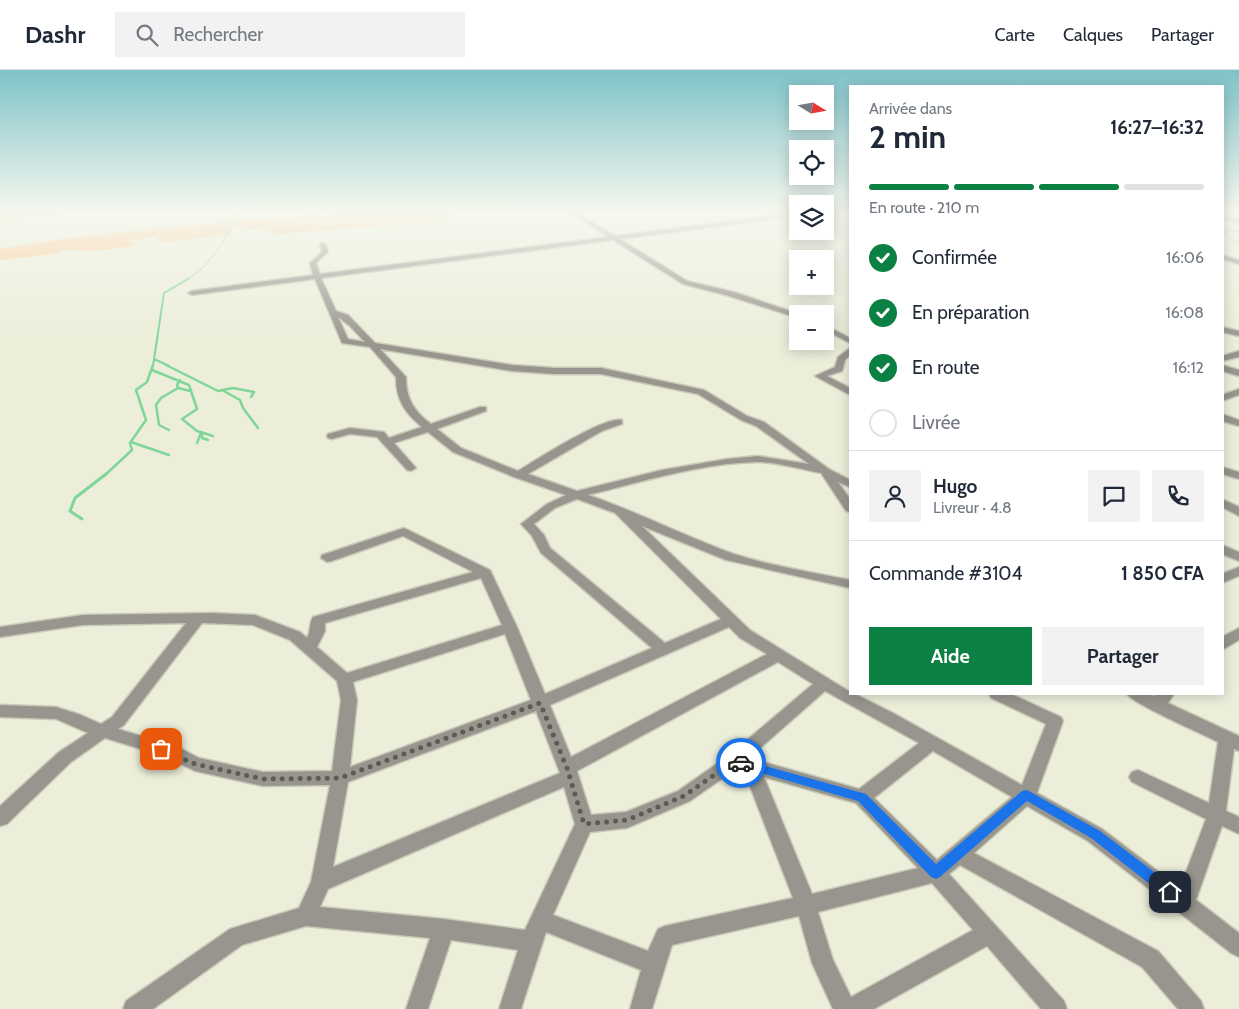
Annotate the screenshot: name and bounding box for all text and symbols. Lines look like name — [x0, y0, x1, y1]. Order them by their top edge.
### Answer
search box — [115, 12, 465, 57]
text: Dashr — [25, 20, 85, 49]
icon: search — [133, 21, 161, 49]
text: Rechercher — [173, 23, 263, 46]
text: Carte — [994, 24, 1035, 46]
text: Calques — [1063, 24, 1123, 46]
text: Partager — [1151, 24, 1214, 46]
north arrow — [789, 85, 834, 130]
map controls — [789, 85, 834, 350]
text: Arrivée dans — [869, 99, 952, 118]
text: 16:27–16:32 — [1110, 116, 1204, 139]
text: 2 min — [869, 117, 946, 156]
button: locate — [789, 140, 834, 185]
button: layers — [789, 195, 834, 240]
text: En route · 210 m — [869, 198, 979, 217]
icon: check — [869, 244, 897, 272]
text: Confirmée — [912, 246, 997, 269]
text: 16:06 — [1166, 248, 1204, 267]
button: + — [789, 250, 834, 295]
icon: check — [869, 299, 897, 327]
text: En préparation — [912, 301, 1029, 324]
text: 16:08 — [1166, 303, 1204, 322]
button: − — [789, 305, 834, 350]
icon: check — [869, 354, 897, 382]
text: En route — [912, 356, 979, 379]
text: 16:12 — [1173, 358, 1204, 377]
text: Livrée — [912, 411, 960, 434]
button: person — [869, 470, 921, 522]
button: chat — [1088, 470, 1140, 522]
button: phone — [1152, 470, 1204, 522]
text: Hugo — [933, 475, 977, 498]
text: Livreur · 4.8 — [933, 498, 1012, 517]
text: Commande #3104 — [869, 562, 1023, 585]
text: 1 850 CFA — [1121, 562, 1204, 585]
button: Aide — [869, 627, 1032, 685]
button: Partager — [1042, 627, 1204, 685]
pin — [140, 728, 182, 770]
icon: bag — [147, 735, 175, 763]
courier — [716, 738, 766, 788]
icon: car — [727, 749, 755, 777]
pin — [1149, 871, 1191, 913]
icon: home — [1156, 878, 1184, 906]

